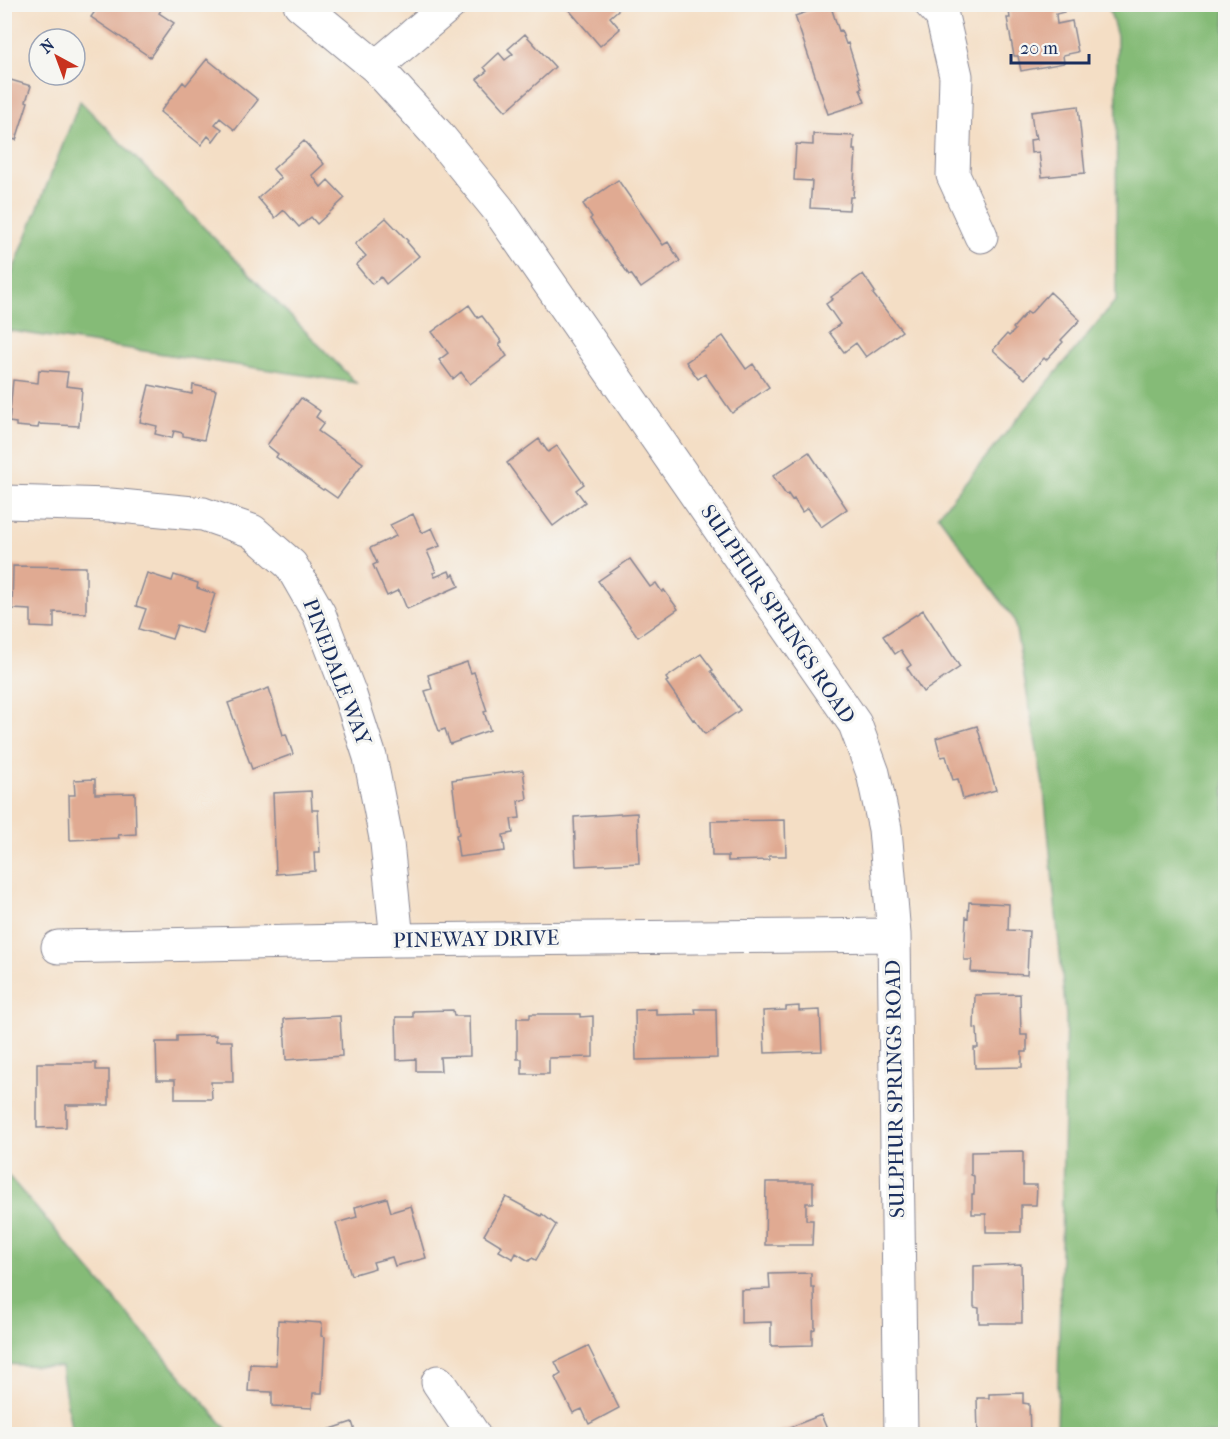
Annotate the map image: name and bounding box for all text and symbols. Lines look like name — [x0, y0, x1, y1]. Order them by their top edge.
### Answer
north arrow — [27, 27, 87, 87]
scale bar — [1011, 27, 1089, 65]
text: N — [37, 34, 59, 57]
text: 20 m — [1020, 38, 1058, 59]
street label: SULPHUR SPRINGS ROAD — [696, 500, 860, 728]
street label: PINEDALE WAY — [298, 595, 376, 749]
street label: PINEWAY DRIVE — [393, 926, 560, 952]
street label: SULPHUR SPRINGS ROAD — [881, 960, 909, 1218]

